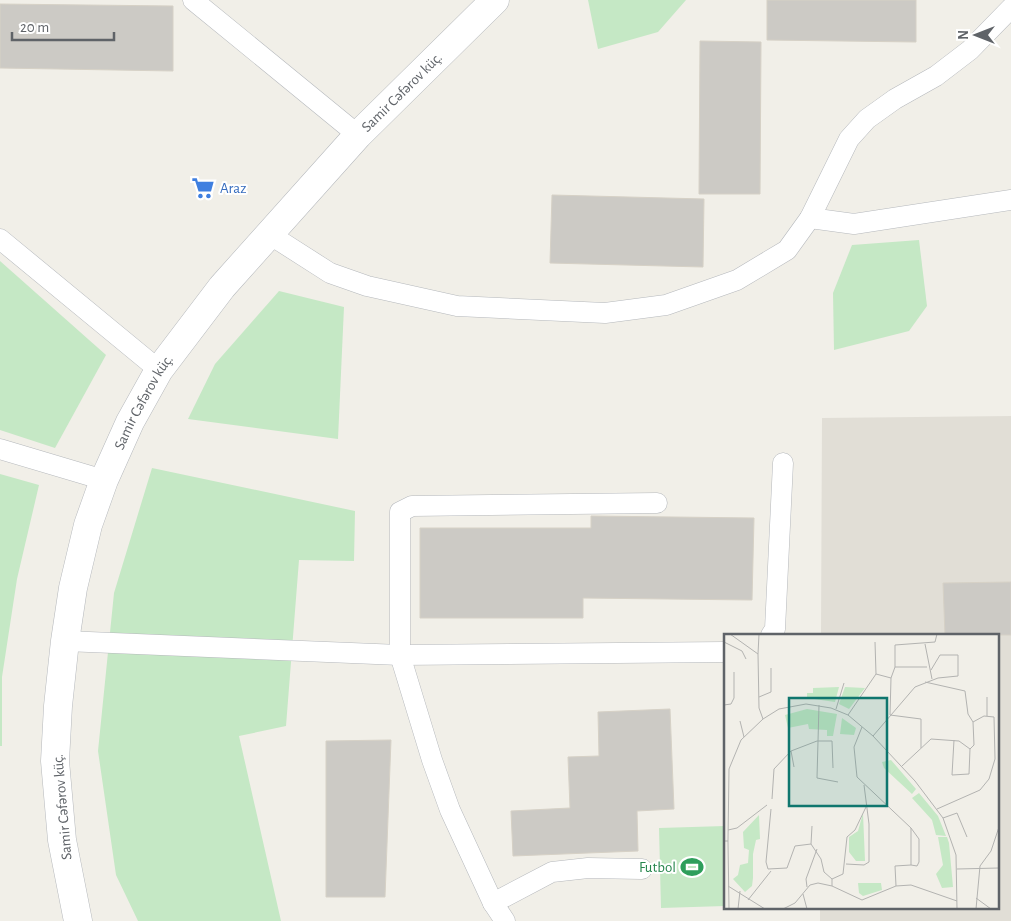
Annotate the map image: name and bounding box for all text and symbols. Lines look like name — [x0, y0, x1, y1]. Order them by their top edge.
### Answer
scale bar — [12, 10, 115, 42]
north arrow — [951, 10, 1001, 60]
text: 20 m — [20, 20, 49, 35]
text: N — [957, 30, 971, 40]
street label: Samir Cəfərov küç. — [359, 50, 445, 135]
supermarket icon: Araz — [190, 175, 216, 201]
place label: Araz — [220, 181, 246, 196]
street label: Samir Cəfərov küç. — [112, 352, 176, 452]
inset map — [724, 634, 998, 908]
street label: Samir Cəfərov küç. — [50, 753, 75, 860]
sports icon: Futbol — [679, 854, 705, 880]
place label: Futbol — [639, 860, 676, 875]

